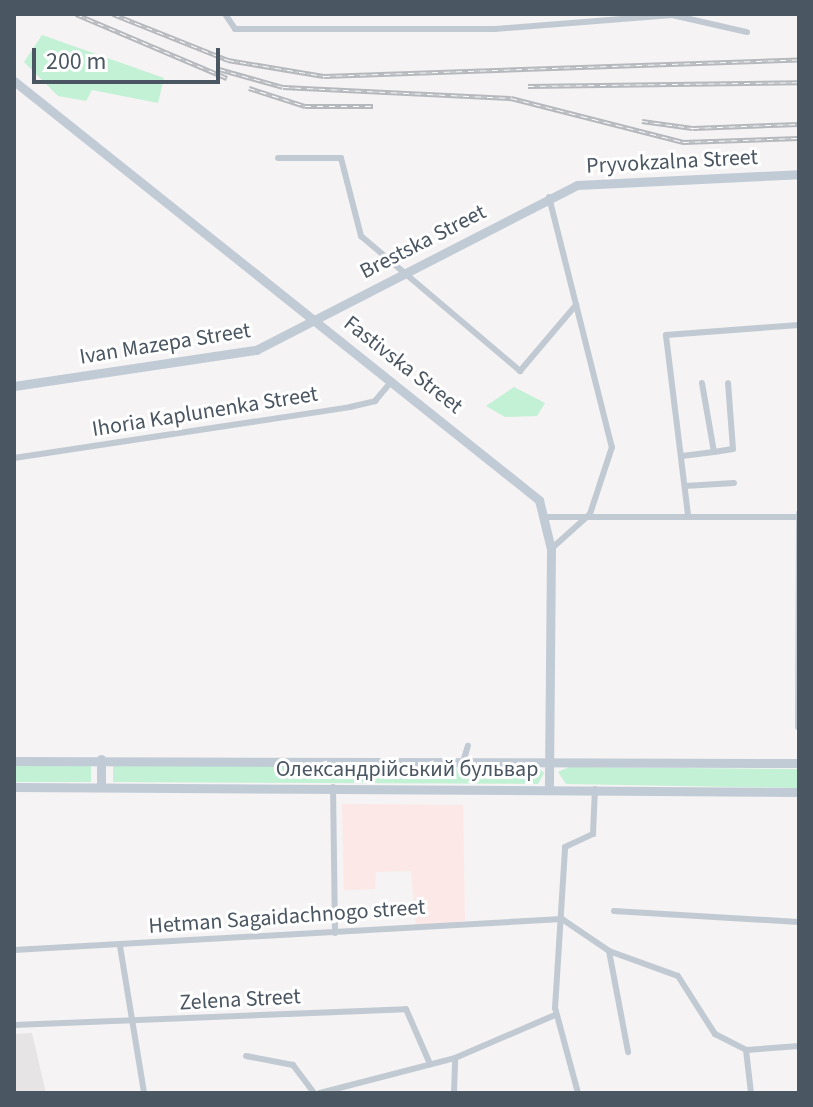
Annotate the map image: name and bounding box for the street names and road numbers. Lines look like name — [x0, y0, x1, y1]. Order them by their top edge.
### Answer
street label: Pryvokzalna Street — [585, 144, 759, 180]
street label: Brestska Street — [356, 199, 490, 285]
street label: Fastivska Street — [338, 310, 468, 420]
street label: Ivan Mazepa Street — [78, 317, 252, 371]
street label: Ihoria Kaplunenka Street — [90, 381, 320, 443]
street label: Олександрійський бульвар — [276, 757, 538, 783]
street label: Hetman Sagaidachnogo street — [148, 894, 426, 940]
street label: Zelena Street — [179, 984, 301, 1016]

